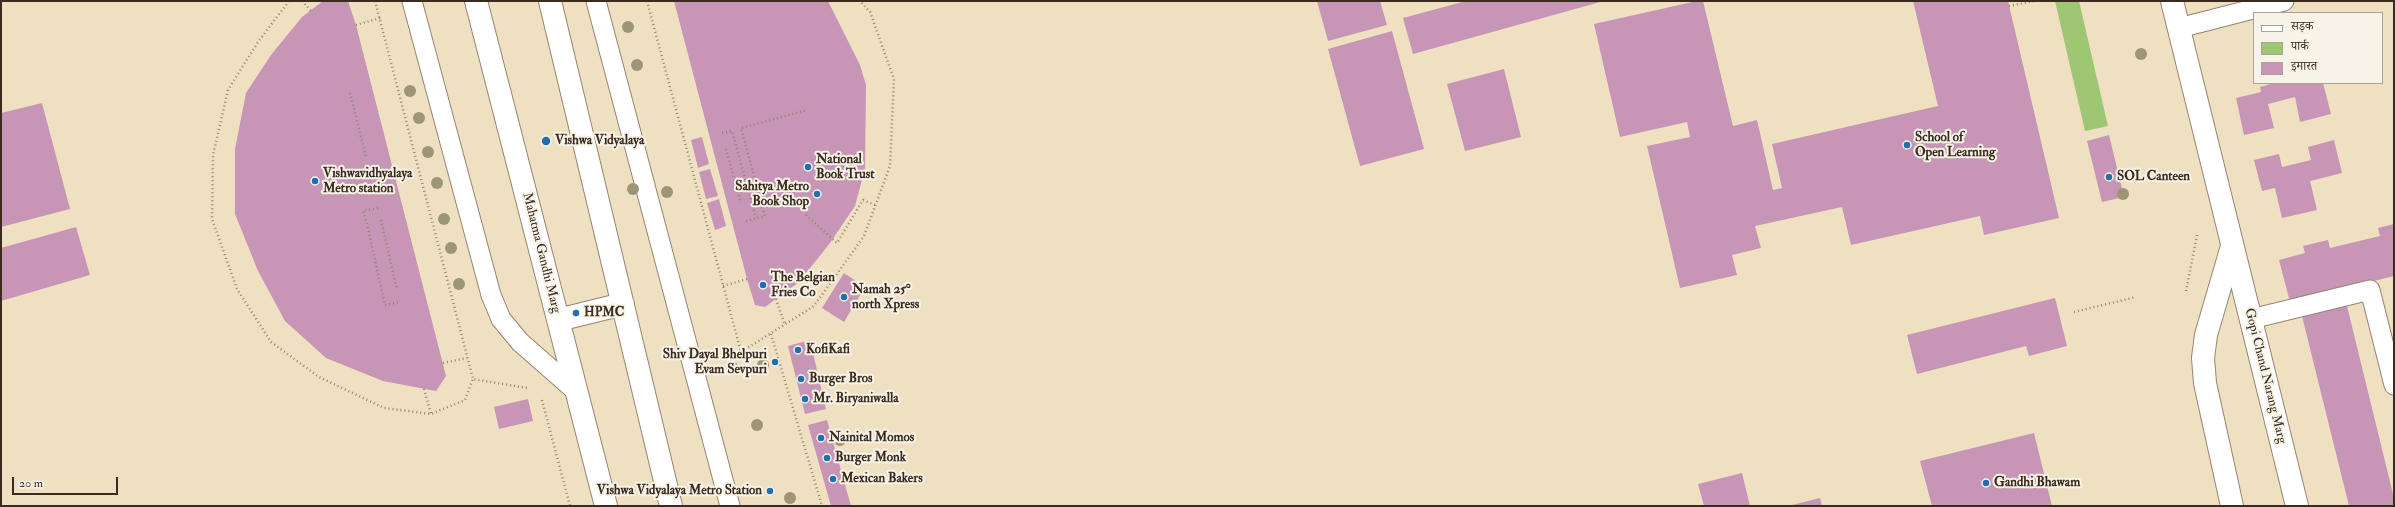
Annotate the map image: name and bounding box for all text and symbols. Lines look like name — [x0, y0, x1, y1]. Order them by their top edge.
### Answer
legend — [2253, 12, 2383, 84]
text: सड़क — [2291, 19, 2314, 34]
text: पार्क — [2291, 39, 2309, 54]
text: इमारत — [2291, 59, 2317, 74]
place label: School of Open Learning — [1915, 130, 1995, 161]
place label: Vishwa Vidyalaya — [555, 133, 644, 149]
marker: Vishwa Vidyalaya — [540, 135, 552, 147]
marker: School of Open Learning — [1902, 140, 1912, 150]
place label: National Book Trust — [816, 152, 874, 183]
marker: National Book Trust — [803, 162, 813, 172]
place label: Vishwavidhyalaya Metro station — [323, 166, 412, 197]
place label: SOL Canteen — [2117, 169, 2190, 185]
marker: SOL Canteen — [2104, 172, 2114, 182]
marker: Vishwavidhyalaya Metro station — [310, 176, 320, 186]
place label: Sahitya Metro Book Shop — [735, 179, 809, 210]
marker: Sahitya Metro Book Shop — [812, 189, 822, 199]
street label: Mahatma Gandhi Marg — [518, 191, 564, 315]
place label: The Belgian Fries Co — [771, 270, 835, 301]
marker: The Belgian Fries Co — [758, 280, 768, 290]
place label: Namah 25° north Xpress — [852, 282, 919, 313]
marker: Namah 25° north Xpress — [839, 292, 849, 302]
place label: HPMC — [584, 305, 624, 321]
street label: Gopi Chand Narang Marg — [2241, 307, 2289, 445]
marker: HPMC — [571, 308, 581, 318]
place label: KofiKafi — [806, 342, 850, 358]
marker: KofiKafi — [793, 345, 803, 355]
place label: Shiv Dayal Bhelpuri Evam Sevpuri — [663, 347, 767, 378]
marker: Shiv Dayal Bhelpuri Evam Sevpuri — [770, 357, 780, 367]
place label: Burger Bros — [809, 371, 872, 387]
marker: Burger Bros — [796, 374, 806, 384]
place label: Mr. Biryaniwalla — [813, 391, 899, 407]
marker: Mr. Biryaniwalla — [800, 394, 810, 404]
place label: Nainital Momos — [829, 430, 914, 446]
marker: Nainital Momos — [816, 433, 826, 443]
place label: Burger Monk — [835, 450, 906, 466]
marker: Burger Monk — [822, 453, 832, 463]
scale bar — [14, 469, 120, 495]
place label: Mexican Bakers — [841, 471, 923, 487]
marker: Mexican Bakers — [828, 474, 838, 484]
place label: Gandhi Bhawam — [1994, 475, 2080, 491]
text: 20 m — [19, 476, 43, 491]
marker: Gandhi Bhawam — [1981, 478, 1991, 488]
place label: Vishwa Vidyalaya Metro Station — [597, 483, 762, 499]
marker: Vishwa Vidyalaya Metro Station — [765, 486, 775, 496]

